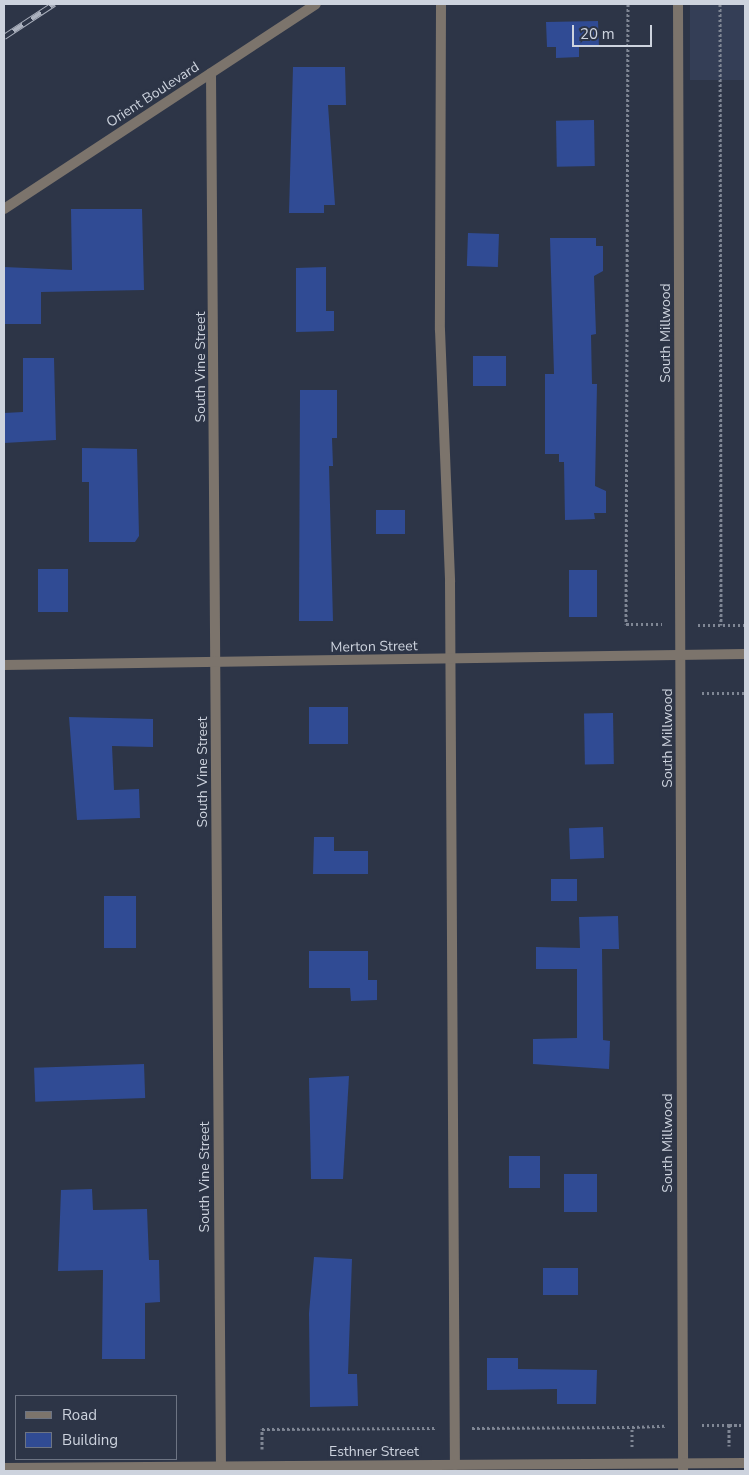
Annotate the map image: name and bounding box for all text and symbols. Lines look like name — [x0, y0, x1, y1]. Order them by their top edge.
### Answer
scale bar — [574, 15, 654, 47]
text: 20 m — [580, 24, 615, 44]
street label: Orient Boulevard — [104, 59, 202, 131]
street label: South Millwood — [658, 283, 674, 383]
street label: South Vine Street — [193, 312, 209, 422]
street label: Merton Street — [330, 638, 418, 656]
street label: South Millwood — [660, 688, 676, 788]
street label: South Vine Street — [195, 717, 211, 827]
street label: South Millwood — [660, 1093, 676, 1193]
street label: South Vine Street — [197, 1122, 213, 1232]
legend — [15, 1395, 178, 1460]
text: Road — [62, 1405, 97, 1425]
text: Building — [62, 1430, 118, 1450]
street label: Esthner Street — [329, 1444, 419, 1460]

